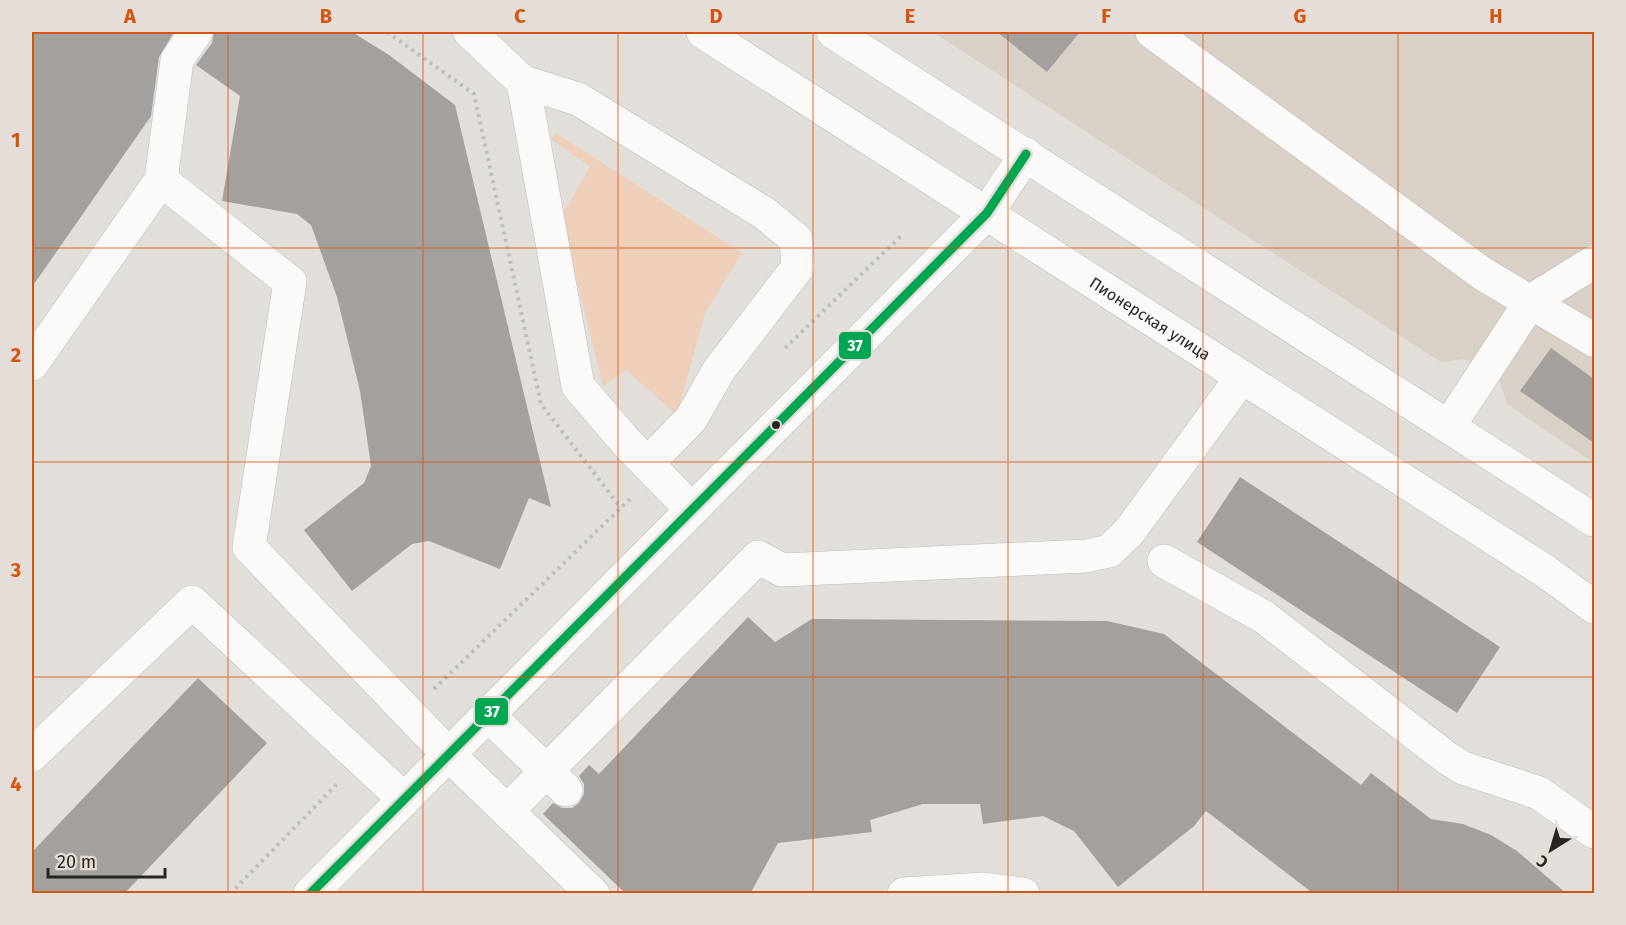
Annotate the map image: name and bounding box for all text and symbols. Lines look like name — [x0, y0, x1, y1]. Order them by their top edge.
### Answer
text: A — [123, 4, 137, 28]
text: B — [320, 4, 332, 28]
text: C — [514, 4, 526, 28]
text: D — [709, 4, 723, 28]
text: E — [905, 4, 915, 28]
text: F — [1101, 4, 1111, 28]
text: G — [1294, 4, 1306, 28]
text: H — [1489, 4, 1503, 28]
text: 1 — [11, 128, 21, 152]
street label: Пионерская улица — [1086, 273, 1214, 364]
line badge: 37 — [838, 331, 872, 360]
text: 37 — [846, 336, 863, 355]
text: 2 — [11, 343, 21, 367]
unlabelled marker — [770, 419, 782, 431]
text: 3 — [10, 558, 21, 582]
line badge: 37 — [474, 697, 509, 726]
text: 37 — [483, 702, 500, 721]
text: 4 — [10, 772, 22, 796]
north arrow — [1521, 820, 1581, 880]
scale bar — [48, 841, 165, 879]
text: 20 m — [57, 851, 96, 873]
text: С — [1532, 851, 1552, 872]

